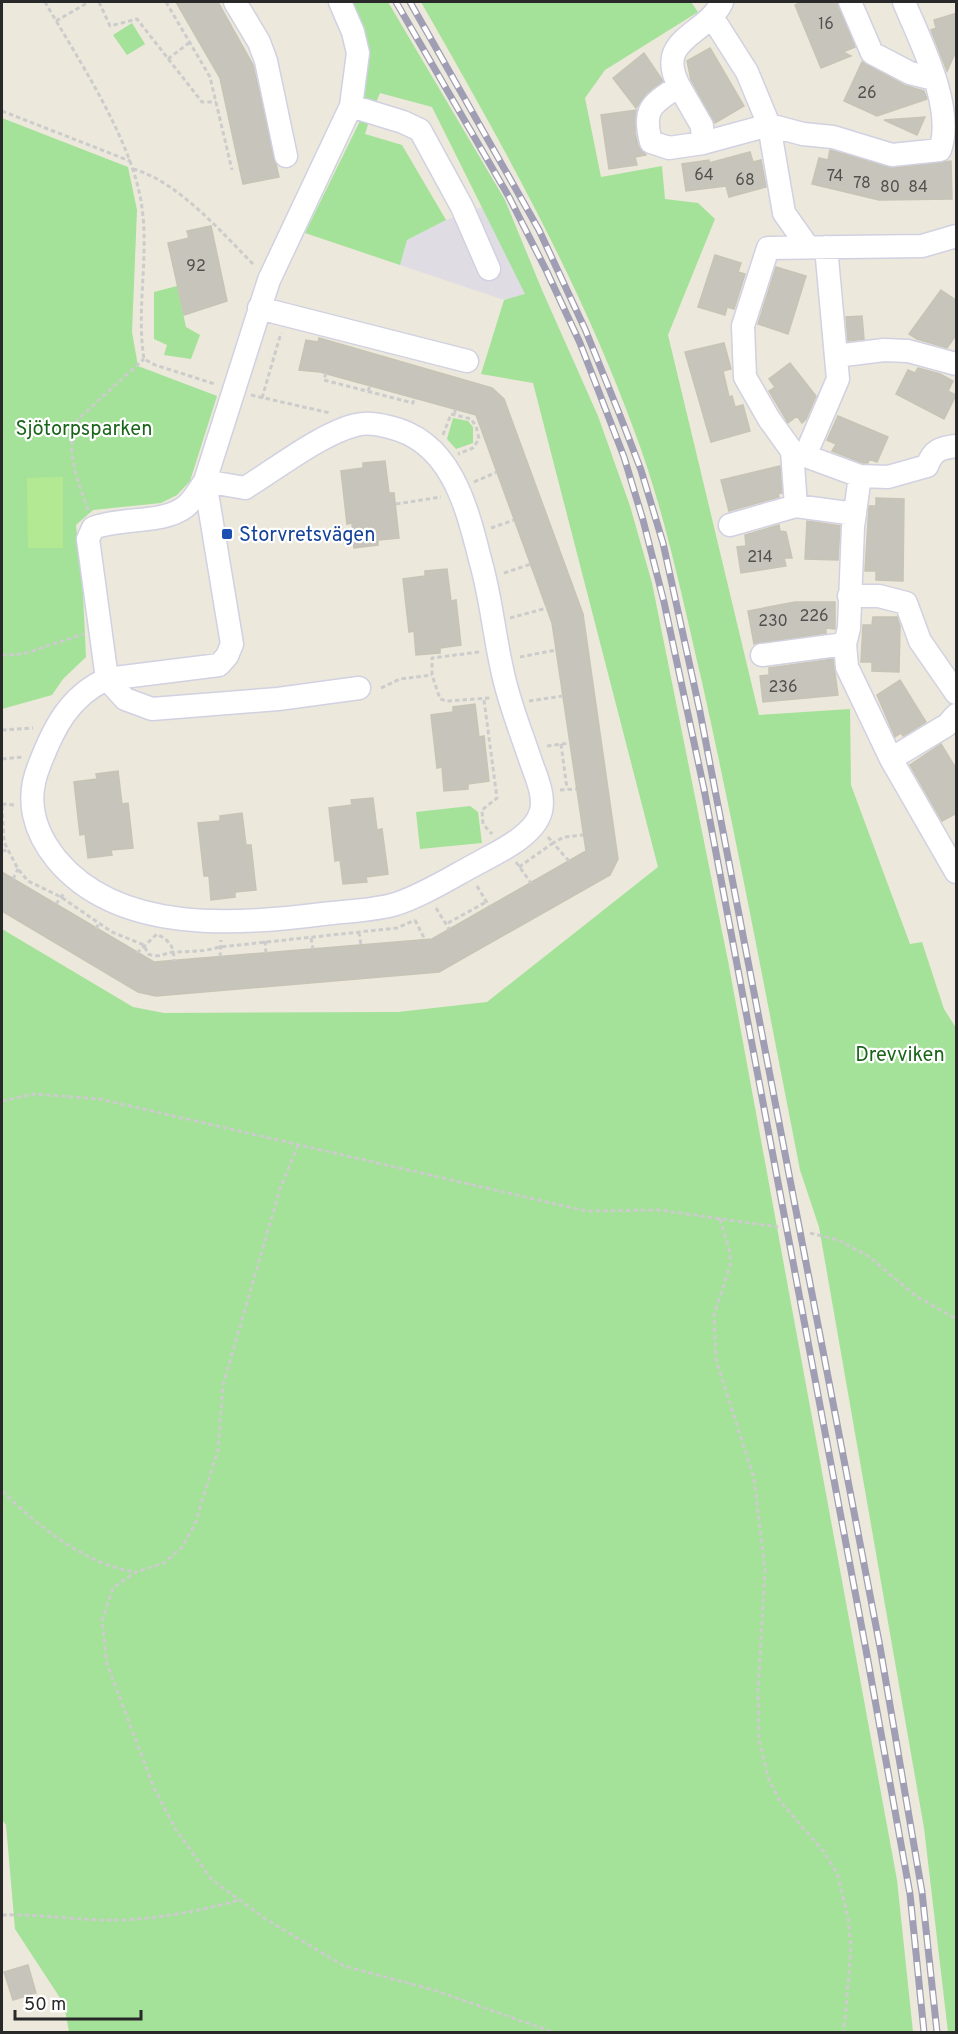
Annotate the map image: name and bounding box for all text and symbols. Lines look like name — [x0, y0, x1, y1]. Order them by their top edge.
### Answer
house number: 16 — [818, 15, 834, 35]
house number: 26 — [857, 84, 877, 104]
house number: 64 — [694, 166, 714, 186]
house number: 74 — [827, 167, 843, 187]
house number: 68 — [735, 171, 755, 191]
house number: 78 — [853, 174, 871, 194]
house number: 80 — [880, 178, 900, 198]
house number: 84 — [908, 178, 928, 198]
house number: 92 — [186, 257, 206, 277]
park label: Sjötorpsparken — [16, 417, 152, 443]
place label: Storvretsvägen — [239, 523, 376, 549]
marker: Storvretsvägen — [220, 527, 234, 541]
house number: 214 — [747, 548, 773, 568]
house number: 226 — [799, 607, 829, 627]
house number: 230 — [758, 612, 788, 632]
house number: 236 — [769, 678, 797, 698]
park label: Drevviken — [855, 1043, 945, 1069]
scale bar — [15, 1983, 141, 2021]
text: 50 m — [24, 1994, 66, 2017]

